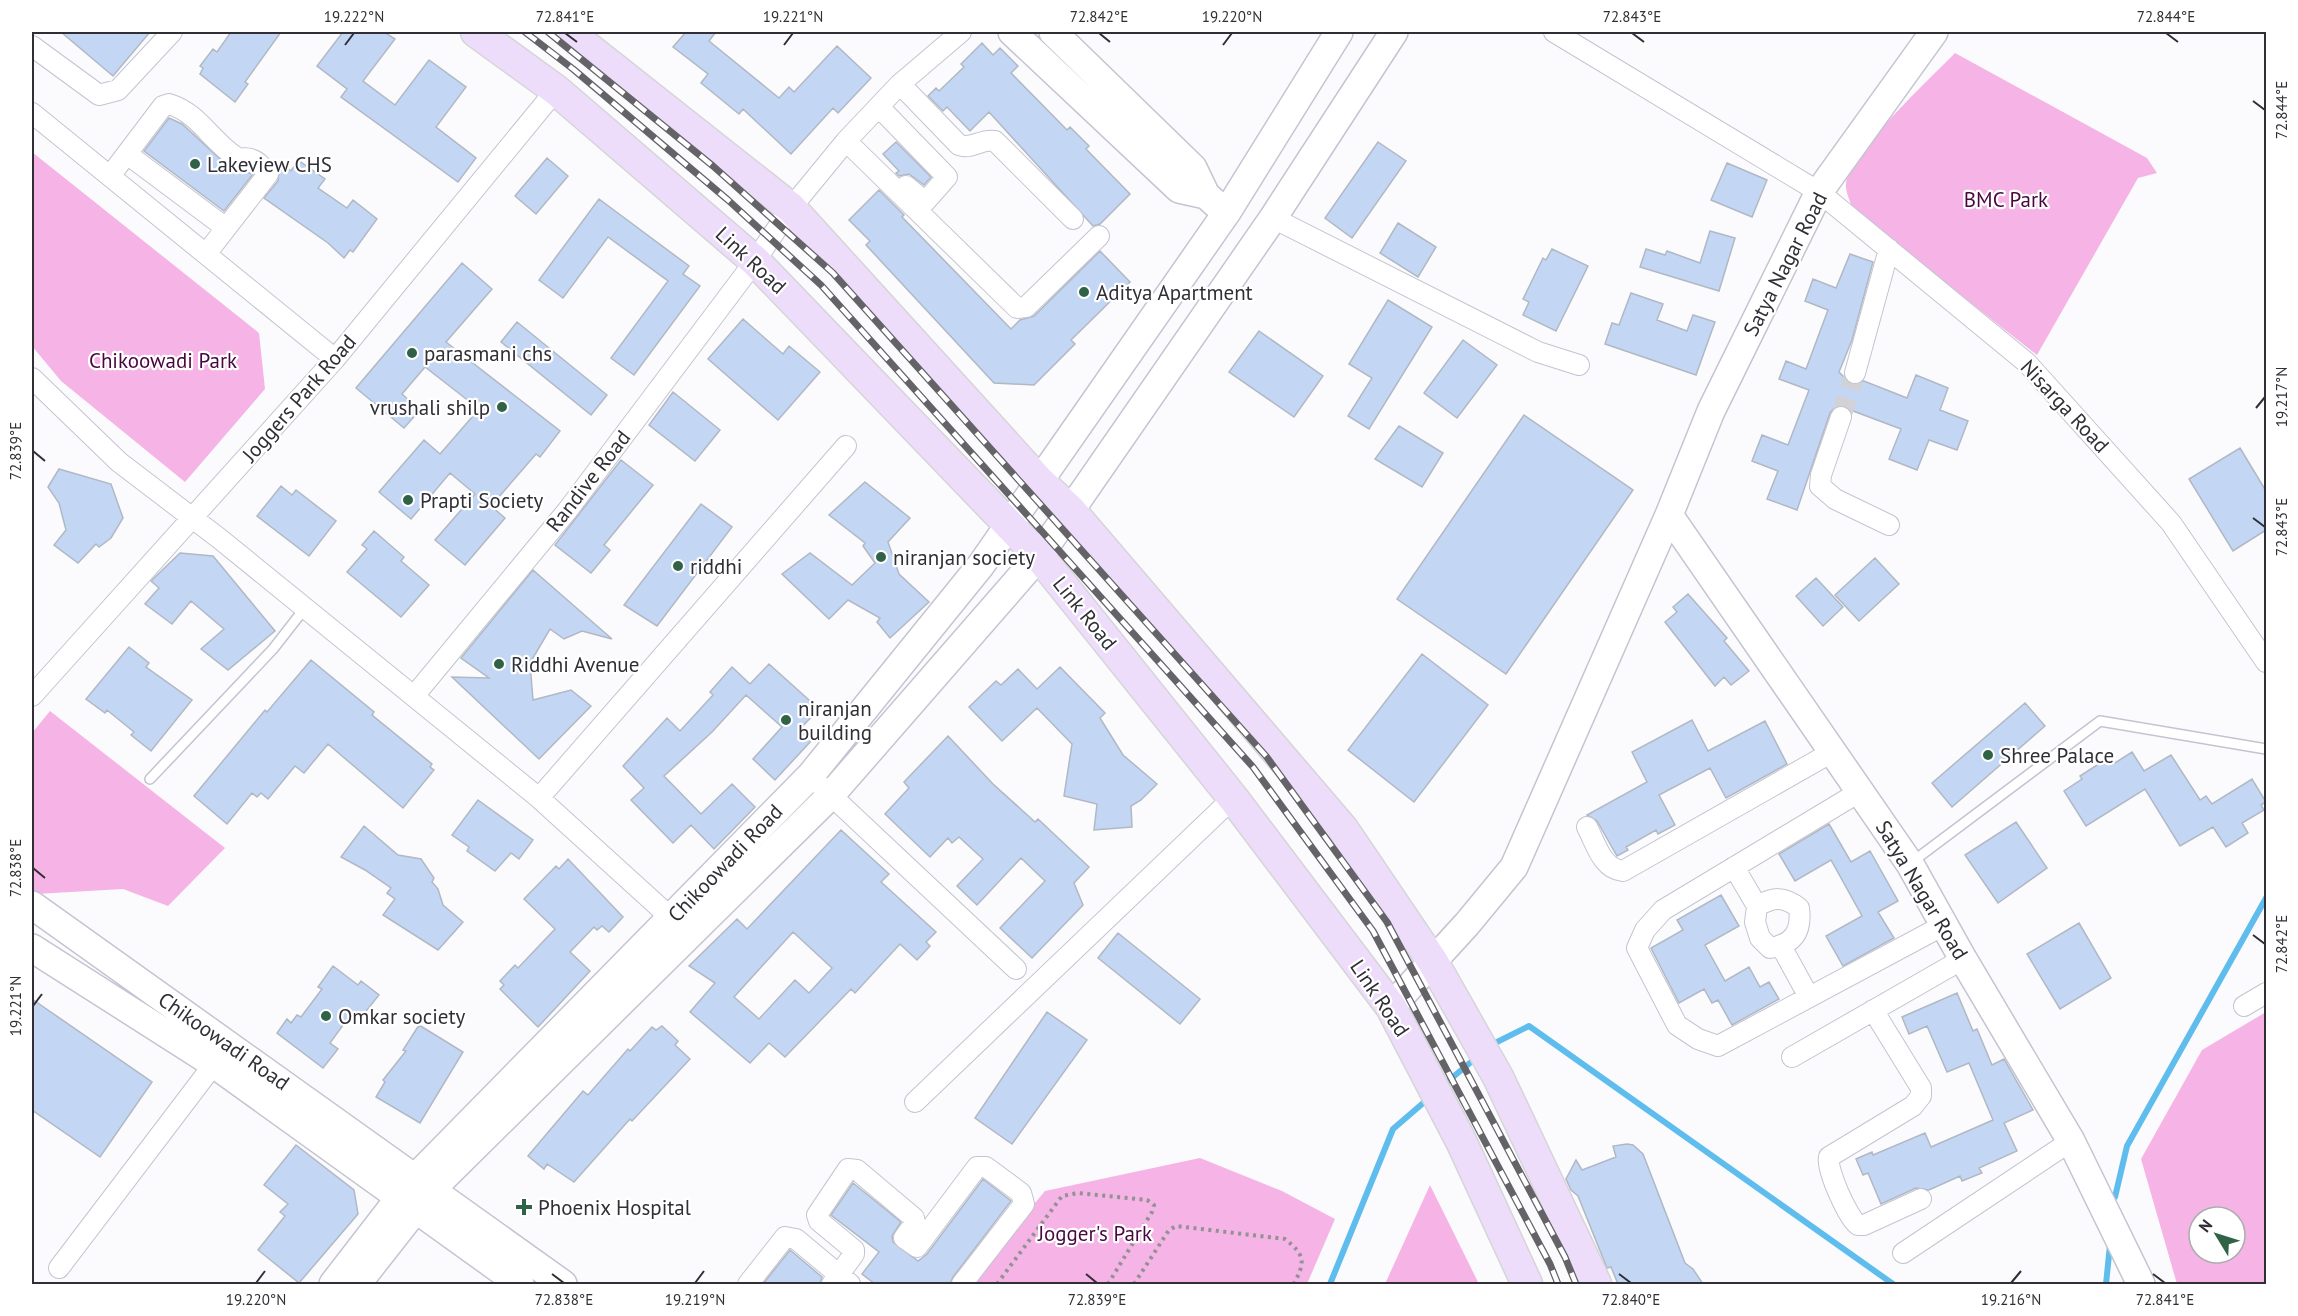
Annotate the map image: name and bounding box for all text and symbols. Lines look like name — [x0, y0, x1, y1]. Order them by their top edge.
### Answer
text: 19.222°N — [324, 7, 384, 26]
text: 72.841°E — [536, 7, 594, 26]
text: 19.221°N — [763, 7, 823, 26]
text: 72.842°E — [1070, 7, 1128, 26]
text: 19.220°N — [1202, 7, 1262, 26]
text: 72.843°E — [1603, 7, 1661, 26]
text: 72.844°E — [2137, 7, 2195, 26]
text: 72.844°E — [2272, 81, 2291, 139]
place label: Lakeview CHS — [207, 151, 332, 178]
marker: Lakeview CHS — [188, 157, 202, 171]
park label: BMC Park — [1964, 186, 2048, 213]
street label: Satya Nagar Road — [1737, 188, 1833, 340]
street label: Link Road — [710, 220, 792, 300]
place label: Aditya Apartment — [1096, 279, 1253, 306]
marker: Aditya Apartment — [1077, 285, 1091, 299]
street label: Joggers Park Road — [236, 329, 362, 468]
place label: parasmani chs — [424, 340, 552, 367]
marker: parasmani chs — [405, 346, 419, 360]
park label: Chikoowadi Park — [89, 347, 237, 374]
street label: Nisarga Road — [2015, 354, 2115, 458]
text: 19.217°N — [2272, 367, 2291, 427]
place label: vrushali shilp — [370, 394, 490, 421]
marker: vrushali shilp — [495, 400, 509, 414]
text: 72.839°E — [6, 422, 25, 480]
street label: Randive Road — [540, 425, 636, 537]
place label: Prapti Society — [420, 487, 544, 514]
marker: Prapti Society — [401, 493, 415, 507]
text: 72.843°E — [2272, 498, 2291, 556]
place label: niranjan society — [893, 544, 1035, 571]
marker: niranjan society — [874, 550, 888, 564]
place label: riddhi — [690, 553, 742, 580]
marker: riddhi — [671, 559, 685, 573]
street label: Link Road — [1047, 571, 1123, 655]
place label: Riddhi Avenue — [511, 651, 639, 678]
marker: Riddhi Avenue — [492, 657, 506, 671]
place label: niranjan building — [798, 695, 872, 746]
marker: niranjan building — [779, 713, 793, 727]
place label: Shree Palace — [2000, 742, 2114, 769]
marker: Shree Palace — [1981, 748, 1995, 762]
street label: Chikoowadi Road — [662, 798, 788, 928]
street label: Satya Nagar Road — [1870, 815, 1974, 965]
text: 72.838°E — [6, 839, 25, 897]
text: 72.842°E — [2272, 915, 2291, 973]
street label: Link Road — [1344, 954, 1416, 1042]
text: 19.221°N — [6, 976, 25, 1036]
street label: Chikoowadi Road — [153, 986, 295, 1096]
place label: Omkar society — [338, 1003, 466, 1030]
marker: Omkar society — [319, 1009, 333, 1023]
place label: Phoenix Hospital — [538, 1194, 691, 1221]
marker: Phoenix Hospital — [515, 1198, 533, 1216]
north arrow — [2187, 1205, 2247, 1265]
text: N — [2194, 1215, 2216, 1236]
park label: Jogger's Park — [1037, 1220, 1152, 1247]
text: 19.220°N — [226, 1290, 286, 1309]
text: 72.838°E — [535, 1290, 593, 1309]
text: 19.219°N — [665, 1290, 725, 1309]
text: 72.839°E — [1068, 1290, 1126, 1309]
text: 72.840°E — [1602, 1290, 1660, 1309]
text: 19.216°N — [1981, 1290, 2041, 1309]
text: 72.841°E — [2136, 1290, 2194, 1309]

